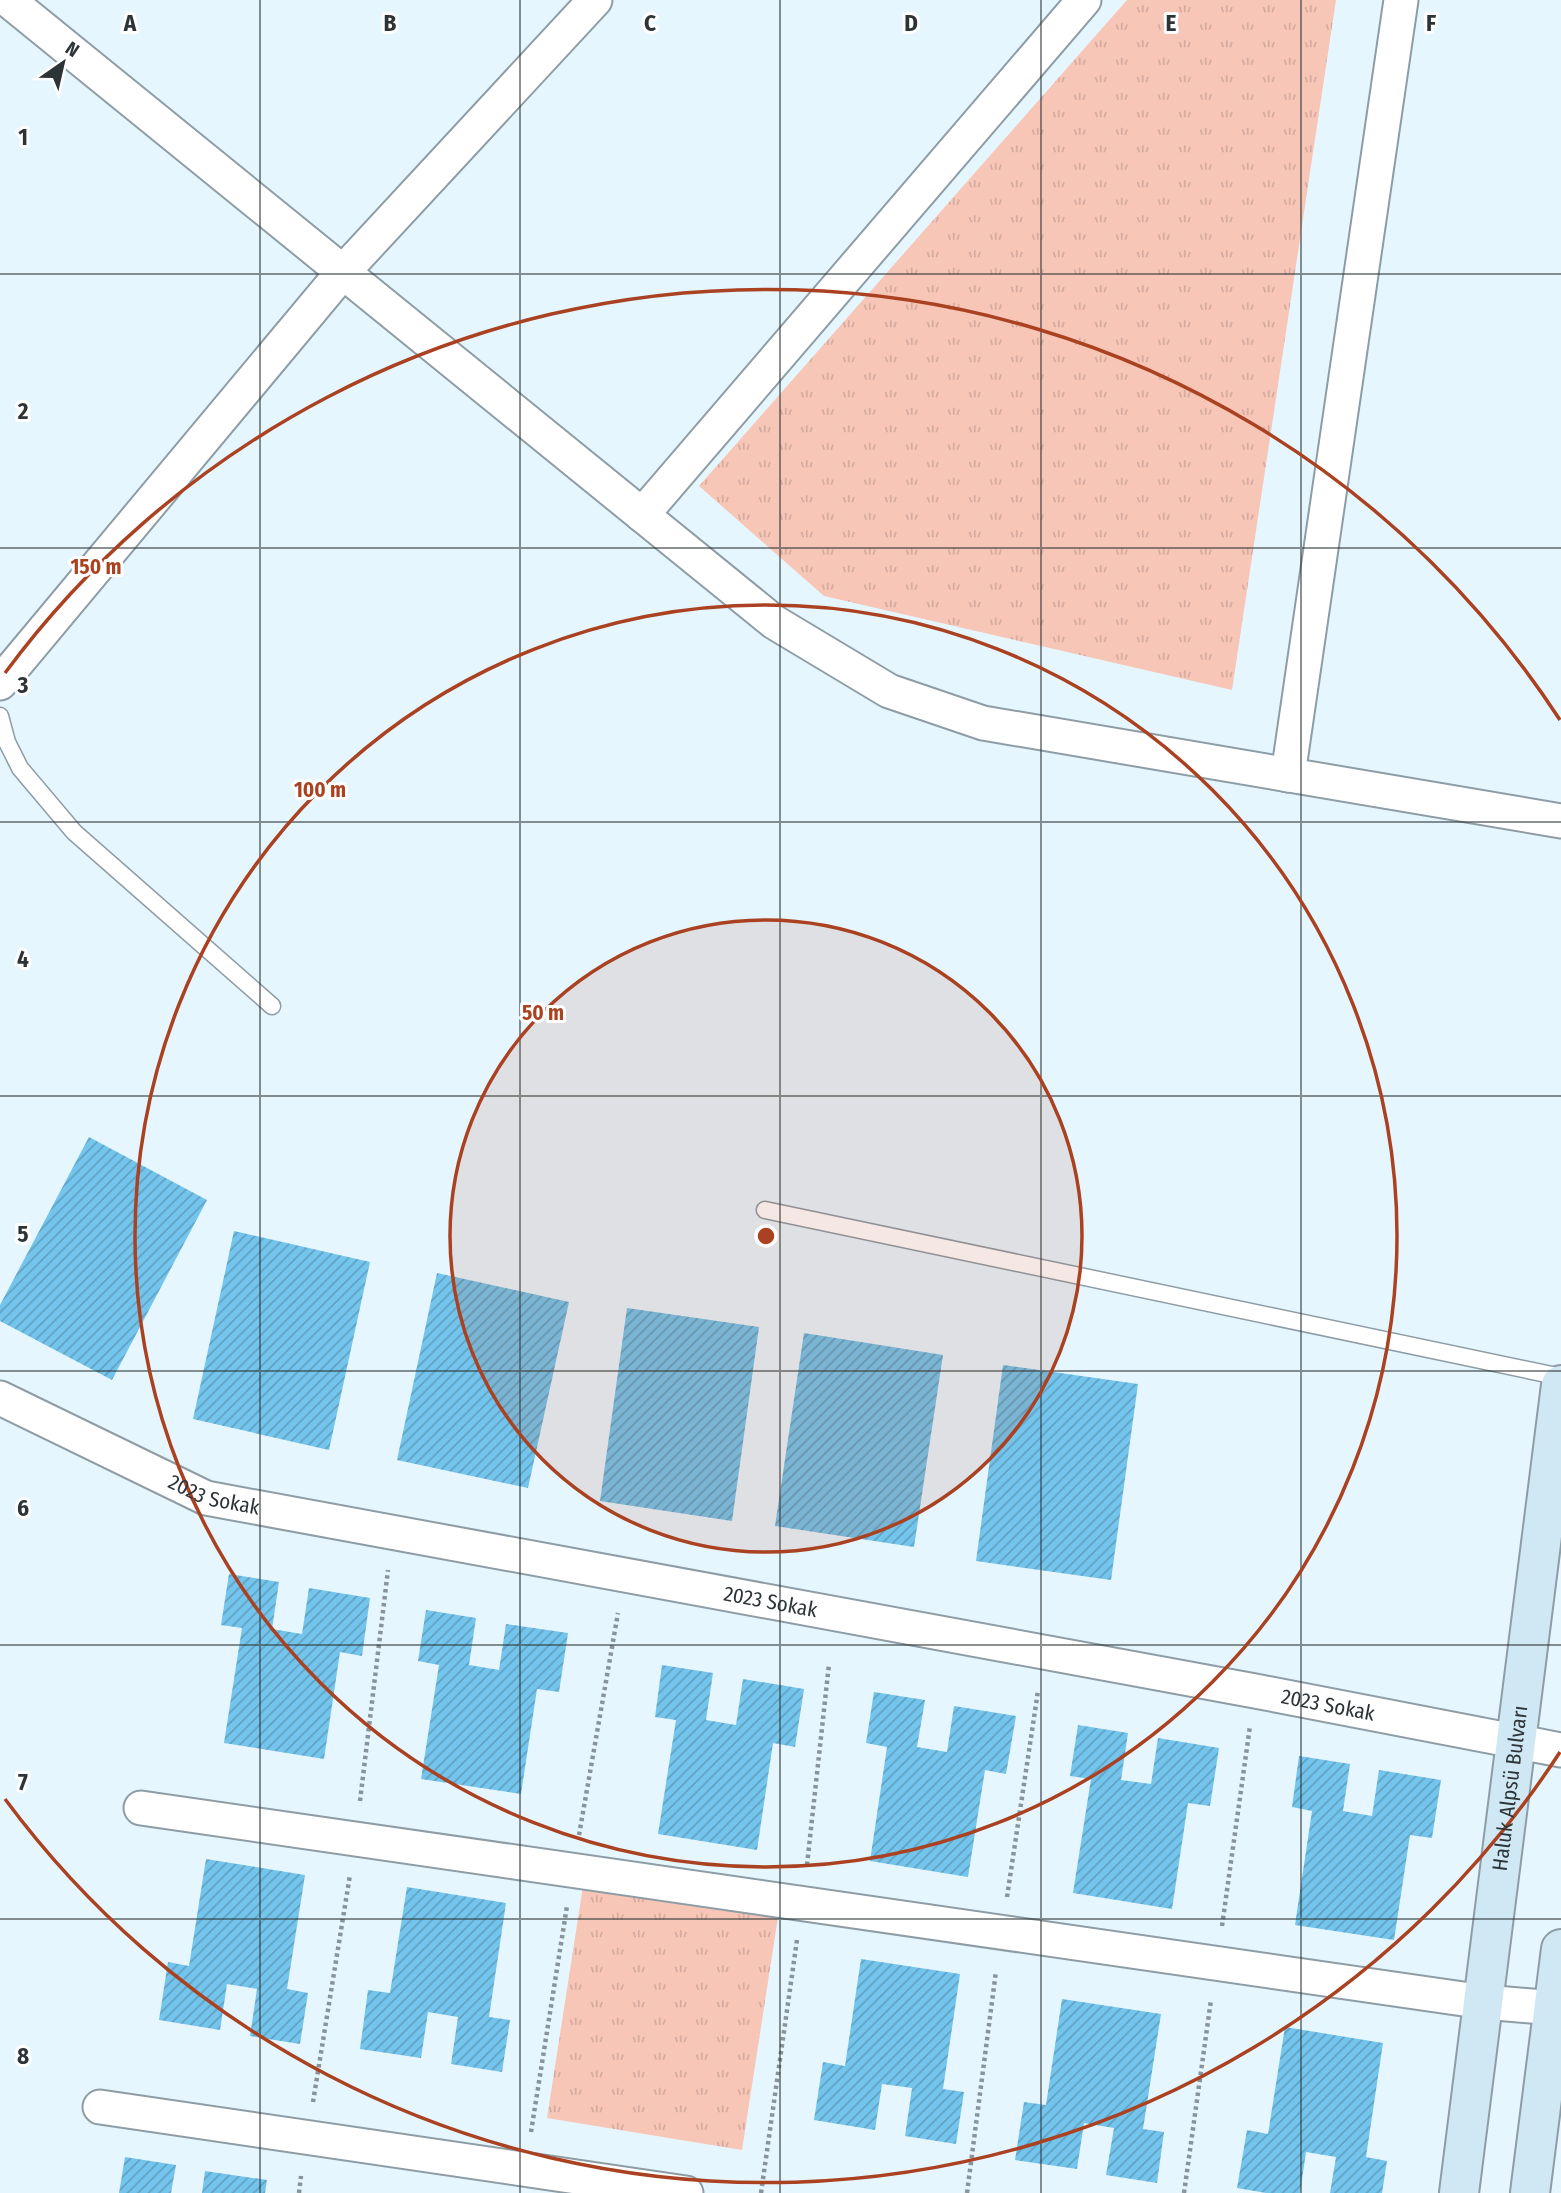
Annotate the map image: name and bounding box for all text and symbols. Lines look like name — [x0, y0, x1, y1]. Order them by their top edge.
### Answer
text: A — [123, 9, 137, 37]
text: B — [384, 9, 397, 37]
text: C — [644, 9, 656, 37]
text: D — [904, 9, 918, 37]
text: E — [1166, 9, 1177, 37]
text: F — [1426, 9, 1436, 37]
north arrow — [28, 28, 98, 98]
text: N — [61, 37, 83, 62]
text: 1 — [18, 123, 28, 151]
text: 2 — [17, 397, 29, 425]
text: 150 m — [70, 554, 122, 580]
text: 3 — [17, 671, 29, 699]
text: 100 m — [294, 777, 346, 803]
text: 4 — [17, 945, 29, 973]
text: 50 m — [522, 1000, 564, 1026]
text: 5 — [17, 1220, 29, 1248]
centre of rings — [754, 1224, 778, 1248]
street label: 2023 Sokak — [164, 1469, 262, 1521]
text: 6 — [17, 1494, 29, 1522]
street label: 2023 Sokak — [722, 1581, 820, 1623]
street label: 2023 Sokak — [1279, 1683, 1377, 1727]
street label: Haluk Alpsü Bulvarı — [1487, 1704, 1533, 1872]
text: 7 — [18, 1768, 28, 1796]
text: 8 — [17, 2042, 29, 2070]

